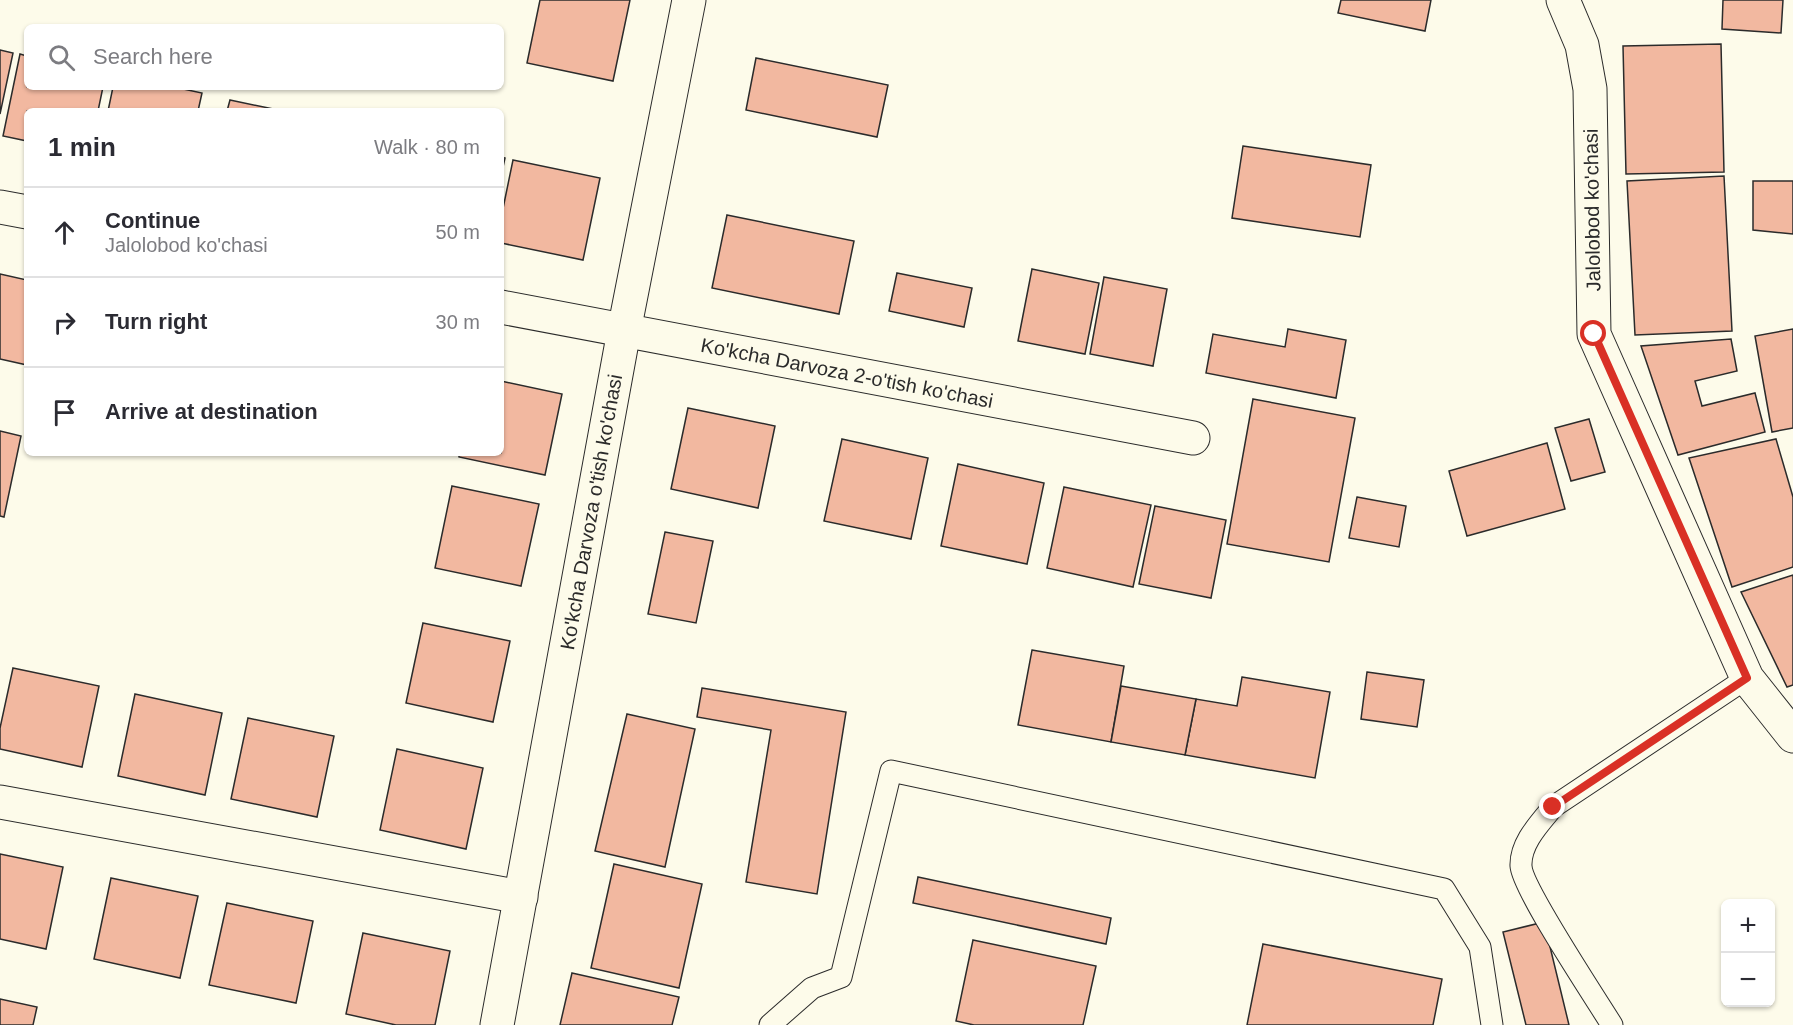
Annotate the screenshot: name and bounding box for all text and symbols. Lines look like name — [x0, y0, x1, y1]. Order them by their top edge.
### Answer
search box — [24, 24, 504, 90]
icon: search — [45, 41, 78, 74]
text: Search here — [93, 44, 213, 69]
street label: Jalolobod ko'chasi — [1580, 128, 1604, 292]
text: 1 min — [48, 132, 116, 162]
text: Walk · 80 m — [374, 136, 480, 158]
text: Continue — [105, 208, 200, 233]
icon: ahead — [48, 216, 81, 249]
text: 50 m — [436, 221, 480, 243]
text: Jalolobod ko'chasi — [105, 234, 268, 256]
icon: right — [48, 306, 81, 339]
text: Turn right — [105, 309, 207, 334]
text: 30 m — [436, 311, 480, 333]
route start — [1580, 320, 1606, 346]
street label: Ko'kcha Darvoza 2-o'tish ko'chasi — [699, 334, 995, 412]
street label: Ko'kcha Darvoza o'tish ko'chasi — [556, 373, 626, 651]
icon: arrive — [48, 396, 81, 429]
text: Arrive at destination — [105, 399, 318, 424]
route end — [1539, 793, 1565, 819]
map controls — [1721, 899, 1775, 1007]
button: + — [1721, 899, 1775, 953]
button: − — [1721, 953, 1775, 1007]

